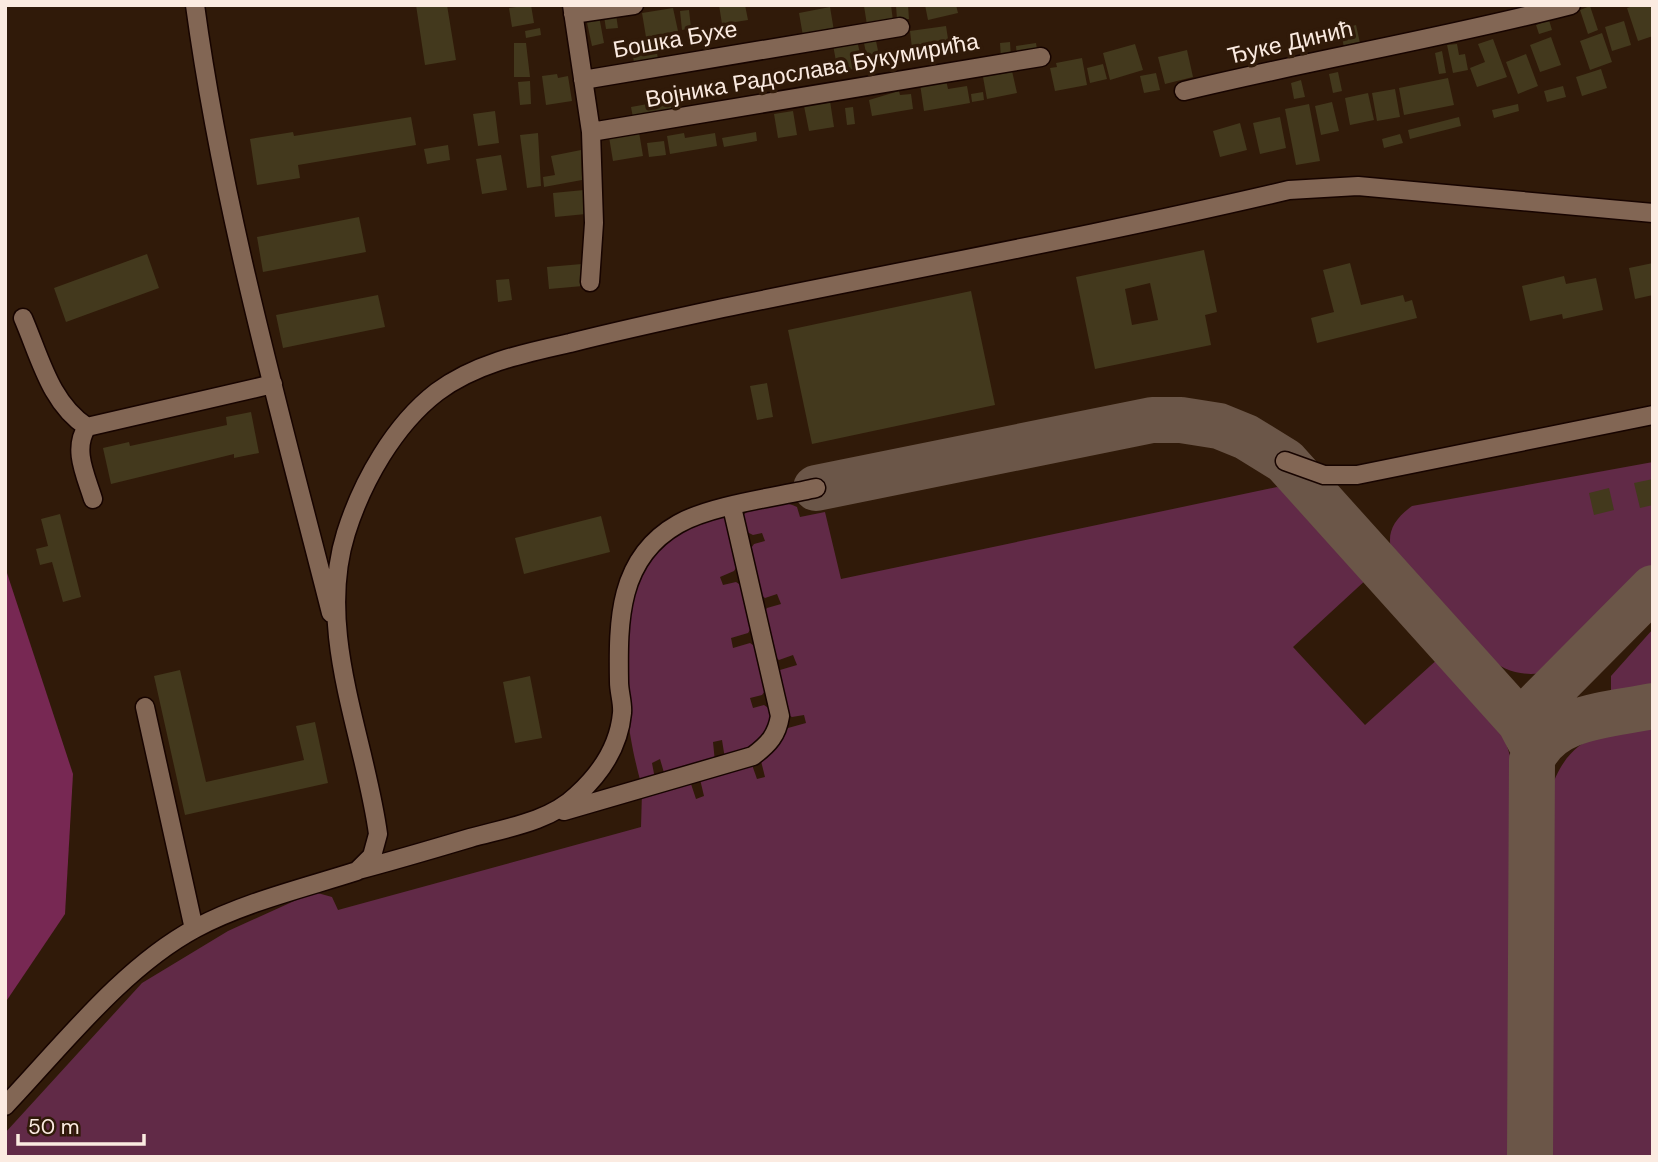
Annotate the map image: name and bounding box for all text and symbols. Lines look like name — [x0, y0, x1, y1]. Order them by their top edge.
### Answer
street label: Бошка Бухе — [610, 13, 740, 65]
street label: Ђуке Динић — [1225, 13, 1355, 71]
street label: Војника Радослава Букумирића — [643, 26, 981, 114]
scale bar — [18, 1102, 144, 1146]
text: 50 m — [28, 1113, 79, 1141]

